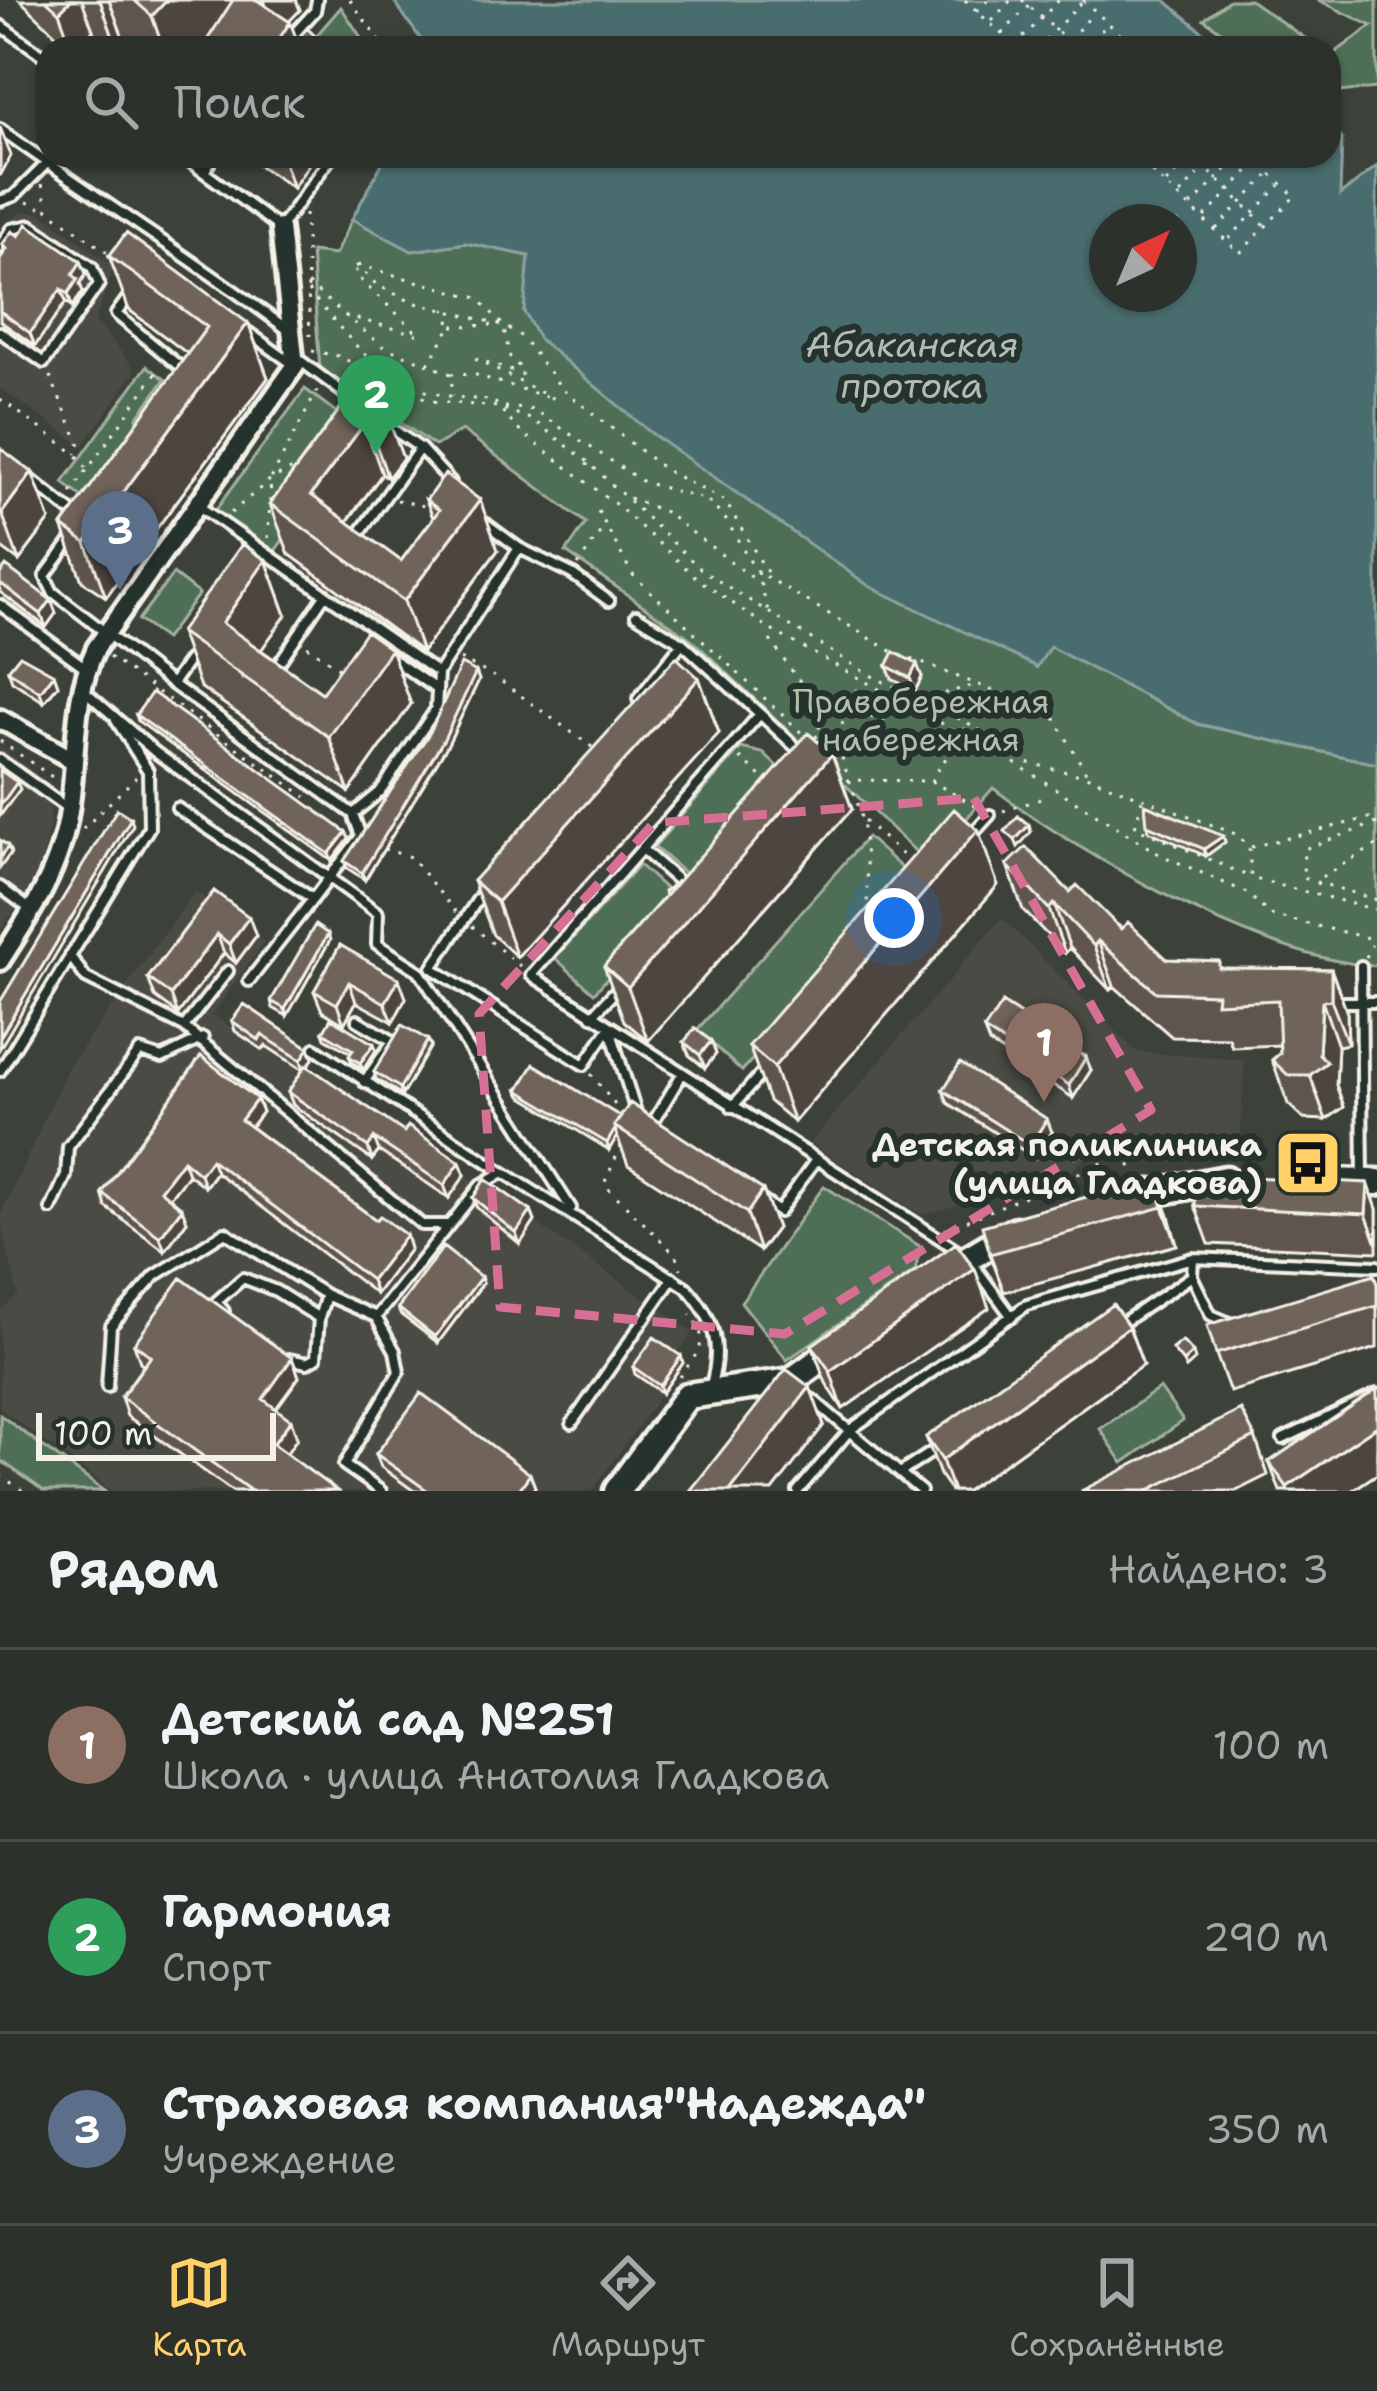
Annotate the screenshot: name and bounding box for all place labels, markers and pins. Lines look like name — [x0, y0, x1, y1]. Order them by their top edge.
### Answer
pin: 2 — [337, 355, 415, 454]
pin: 3 — [81, 491, 159, 590]
pin: 1 — [1005, 1003, 1083, 1102]
place label: Детская поликлиника (улица Гладкова) — [872, 1122, 1262, 1205]
bus stop icon: Детская поликлиника (улица Гладкова) — [1273, 1128, 1343, 1198]

